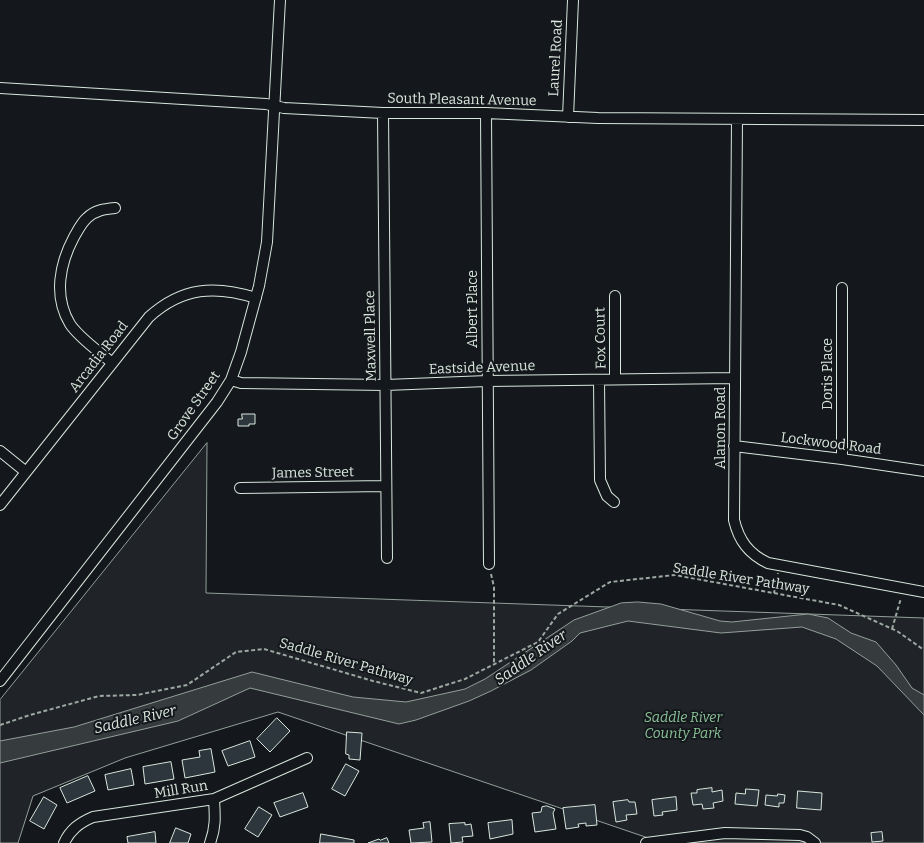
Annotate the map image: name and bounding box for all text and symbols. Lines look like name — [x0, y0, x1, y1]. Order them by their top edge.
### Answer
street label: Laurel Road — [546, 19, 566, 97]
street label: South Pleasant Avenue — [387, 90, 537, 110]
street label: Albert Place — [465, 270, 481, 348]
street label: Maxwell Place — [362, 290, 380, 382]
street label: Fox Court — [592, 307, 610, 369]
street label: Arcadia Road — [66, 318, 132, 396]
street label: Doris Place — [820, 338, 836, 410]
street label: Eastside Avenue — [428, 358, 536, 378]
street label: Grove Street — [164, 368, 224, 444]
street label: Alanon Road — [713, 387, 729, 469]
street label: Lockwood Road — [780, 429, 882, 459]
street label: James Street — [272, 464, 354, 482]
street label: Saddle River Pathway — [672, 560, 810, 598]
water label: Saddle River — [492, 627, 570, 689]
street label: Saddle River Pathway — [277, 635, 415, 689]
water label: Saddle River — [92, 702, 178, 738]
park label: Saddle River County Park — [644, 710, 722, 742]
street label: Mill Run — [153, 777, 209, 803]

